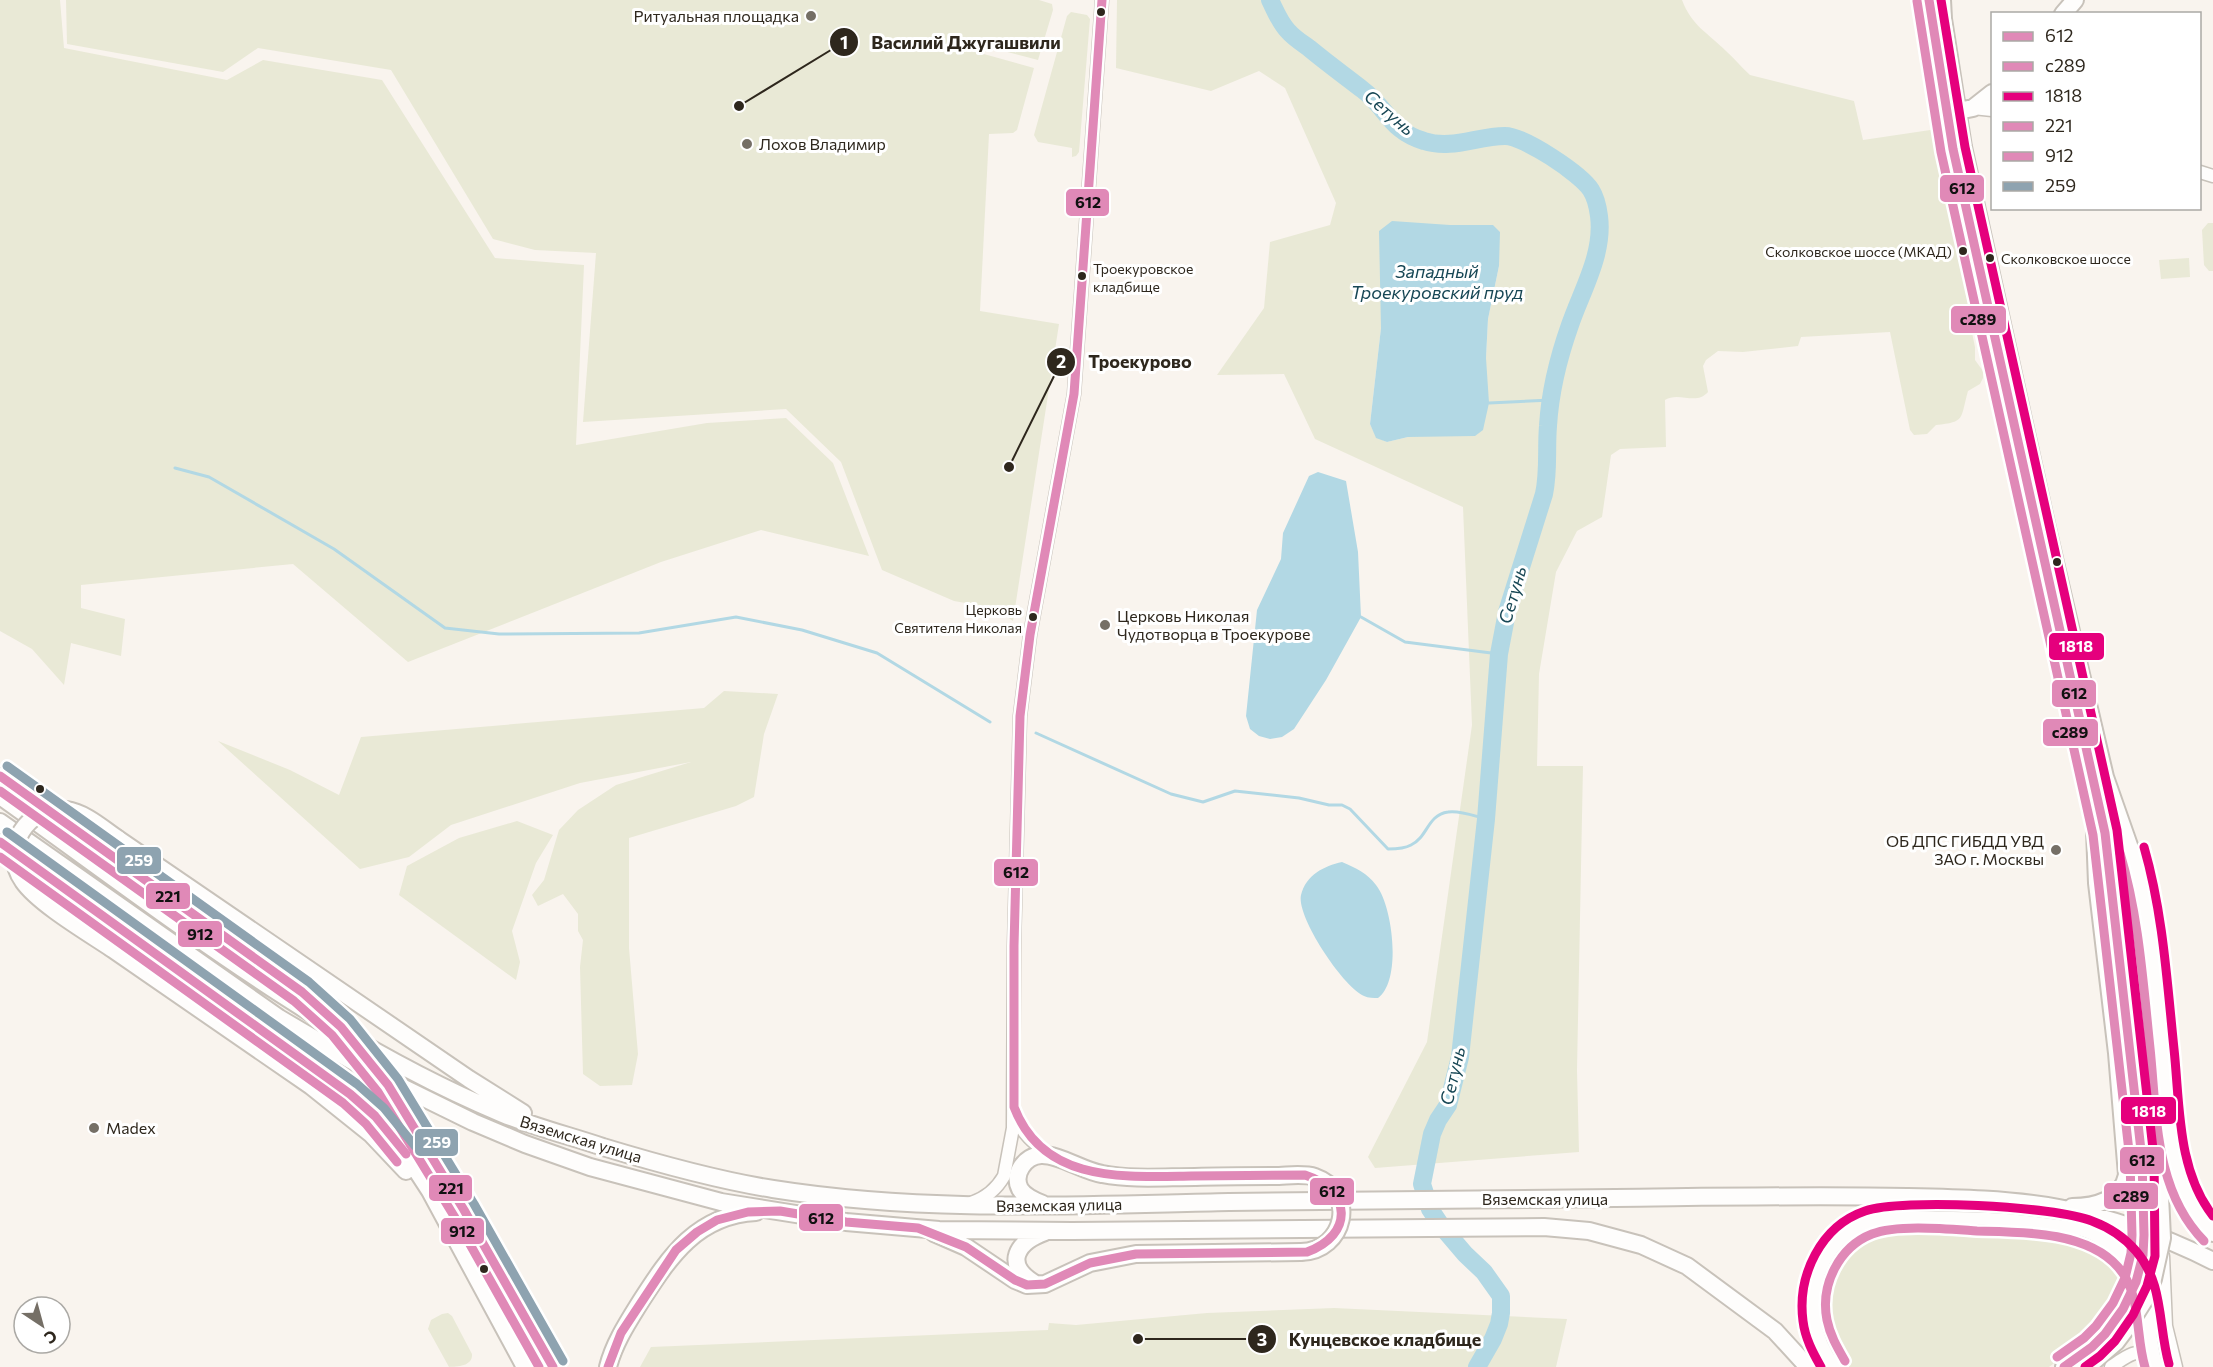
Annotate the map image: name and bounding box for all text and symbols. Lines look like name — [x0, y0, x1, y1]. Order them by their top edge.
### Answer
place label: Ритуальная площадка — [634, 6, 799, 25]
unlabelled marker — [1095, 6, 1107, 18]
marker: Ритуальная площадка — [804, 9, 818, 23]
legend — [1991, 12, 2201, 210]
callout: Василий Джугашвили — [829, 24, 1072, 60]
text: 612 — [2045, 24, 2074, 46]
text: 1 — [840, 31, 848, 53]
text: Василий Джугашвили — [871, 31, 1061, 53]
text: с289 — [2045, 54, 2086, 76]
text: 1818 — [2045, 84, 2082, 106]
water label: Сетунь — [1360, 85, 1419, 140]
text: 221 — [2045, 114, 2073, 136]
place label: Лохов Владимир — [759, 134, 886, 153]
marker: Лохов Владимир — [740, 137, 754, 151]
text: 912 — [2045, 144, 2074, 166]
line badge: 612 — [1939, 174, 1985, 203]
text: 259 — [2045, 174, 2076, 196]
text: 612 — [1949, 178, 1975, 197]
line badge: 612 — [1065, 188, 1110, 217]
text: 612 — [1075, 192, 1101, 211]
place label: Сколковское шоссе (МКАД) — [1765, 243, 1952, 260]
marker: Сколковское шоссе (МКАД) — [1957, 245, 1969, 257]
place label: Сколковское шоссе — [2001, 250, 2131, 267]
marker: Сколковское шоссе — [1984, 252, 1996, 264]
place label: Троекуровское кладбище — [1093, 260, 1193, 295]
water label: Западный Троекуровский пруд — [1351, 260, 1523, 303]
marker: Троекуровское кладбище — [1076, 270, 1088, 282]
line badge: с289 — [1950, 305, 2007, 334]
text: с289 — [1960, 309, 1996, 328]
callout: Троекурово — [1046, 344, 1204, 380]
text: 2 — [1056, 350, 1066, 372]
text: Троекурово — [1088, 350, 1192, 372]
unlabelled marker — [2051, 556, 2063, 568]
water label: Сетунь — [1493, 563, 1531, 626]
place label: Церковь Святителя Николая — [894, 601, 1022, 636]
place label: Церковь Николая Чудотворца в Троекурове — [1117, 606, 1310, 643]
marker: Церковь Святителя Николая — [1027, 611, 1039, 623]
marker: Церковь Николая Чудотворца в Троекурове — [1098, 618, 1112, 632]
line badge: 1818 — [2048, 632, 2105, 661]
text: 1818 — [2059, 636, 2093, 655]
line badge: 612 — [2051, 679, 2097, 708]
text: 612 — [2061, 683, 2087, 702]
line badge: с289 — [2042, 718, 2099, 747]
text: с289 — [2052, 722, 2088, 741]
unlabelled marker — [34, 783, 46, 795]
place label: ОБ ДПС ГИБДД УВД ЗАО г. Москвы — [1886, 831, 2044, 868]
marker: ОБ ДПС ГИБДД УВД ЗАО г. Москвы — [2049, 843, 2063, 857]
line badge: 259 — [116, 846, 162, 875]
text: 259 — [125, 850, 153, 869]
line badge: 612 — [993, 858, 1039, 887]
text: 612 — [1003, 862, 1029, 881]
line badge: 221 — [145, 882, 191, 910]
text: 221 — [155, 886, 181, 905]
line badge: 912 — [177, 920, 223, 948]
text: 912 — [187, 924, 213, 943]
water label: Сетунь — [1435, 1044, 1469, 1107]
line badge: 1818 — [2120, 1096, 2177, 1125]
text: 1818 — [2132, 1101, 2166, 1120]
street label: Вяземская улица — [518, 1111, 644, 1166]
place label: Madex — [106, 1118, 156, 1137]
marker: Madex — [87, 1121, 101, 1135]
line badge: 259 — [414, 1128, 459, 1157]
text: 259 — [423, 1132, 451, 1151]
line badge: 612 — [2119, 1146, 2165, 1175]
text: 612 — [2129, 1150, 2155, 1169]
line badge: 221 — [428, 1174, 473, 1202]
line badge: 612 — [1309, 1177, 1355, 1206]
text: 221 — [438, 1178, 464, 1197]
text: 612 — [1319, 1181, 1345, 1200]
line badge: с289 — [2103, 1182, 2159, 1210]
text: с289 — [2113, 1186, 2149, 1205]
street label: Вяземская улица — [1482, 1189, 1608, 1208]
street label: Вяземская улица — [996, 1194, 1122, 1215]
line badge: 612 — [798, 1203, 844, 1232]
text: 612 — [808, 1208, 834, 1227]
line badge: 912 — [440, 1217, 485, 1245]
text: 912 — [449, 1221, 475, 1240]
unlabelled marker — [478, 1263, 490, 1275]
north arrow — [12, 1295, 72, 1355]
callout: Кунцевское кладбище — [1247, 1321, 1494, 1357]
text: С — [41, 1327, 61, 1348]
text: 3 — [1257, 1328, 1267, 1350]
text: Кунцевское кладбище — [1289, 1328, 1481, 1350]

